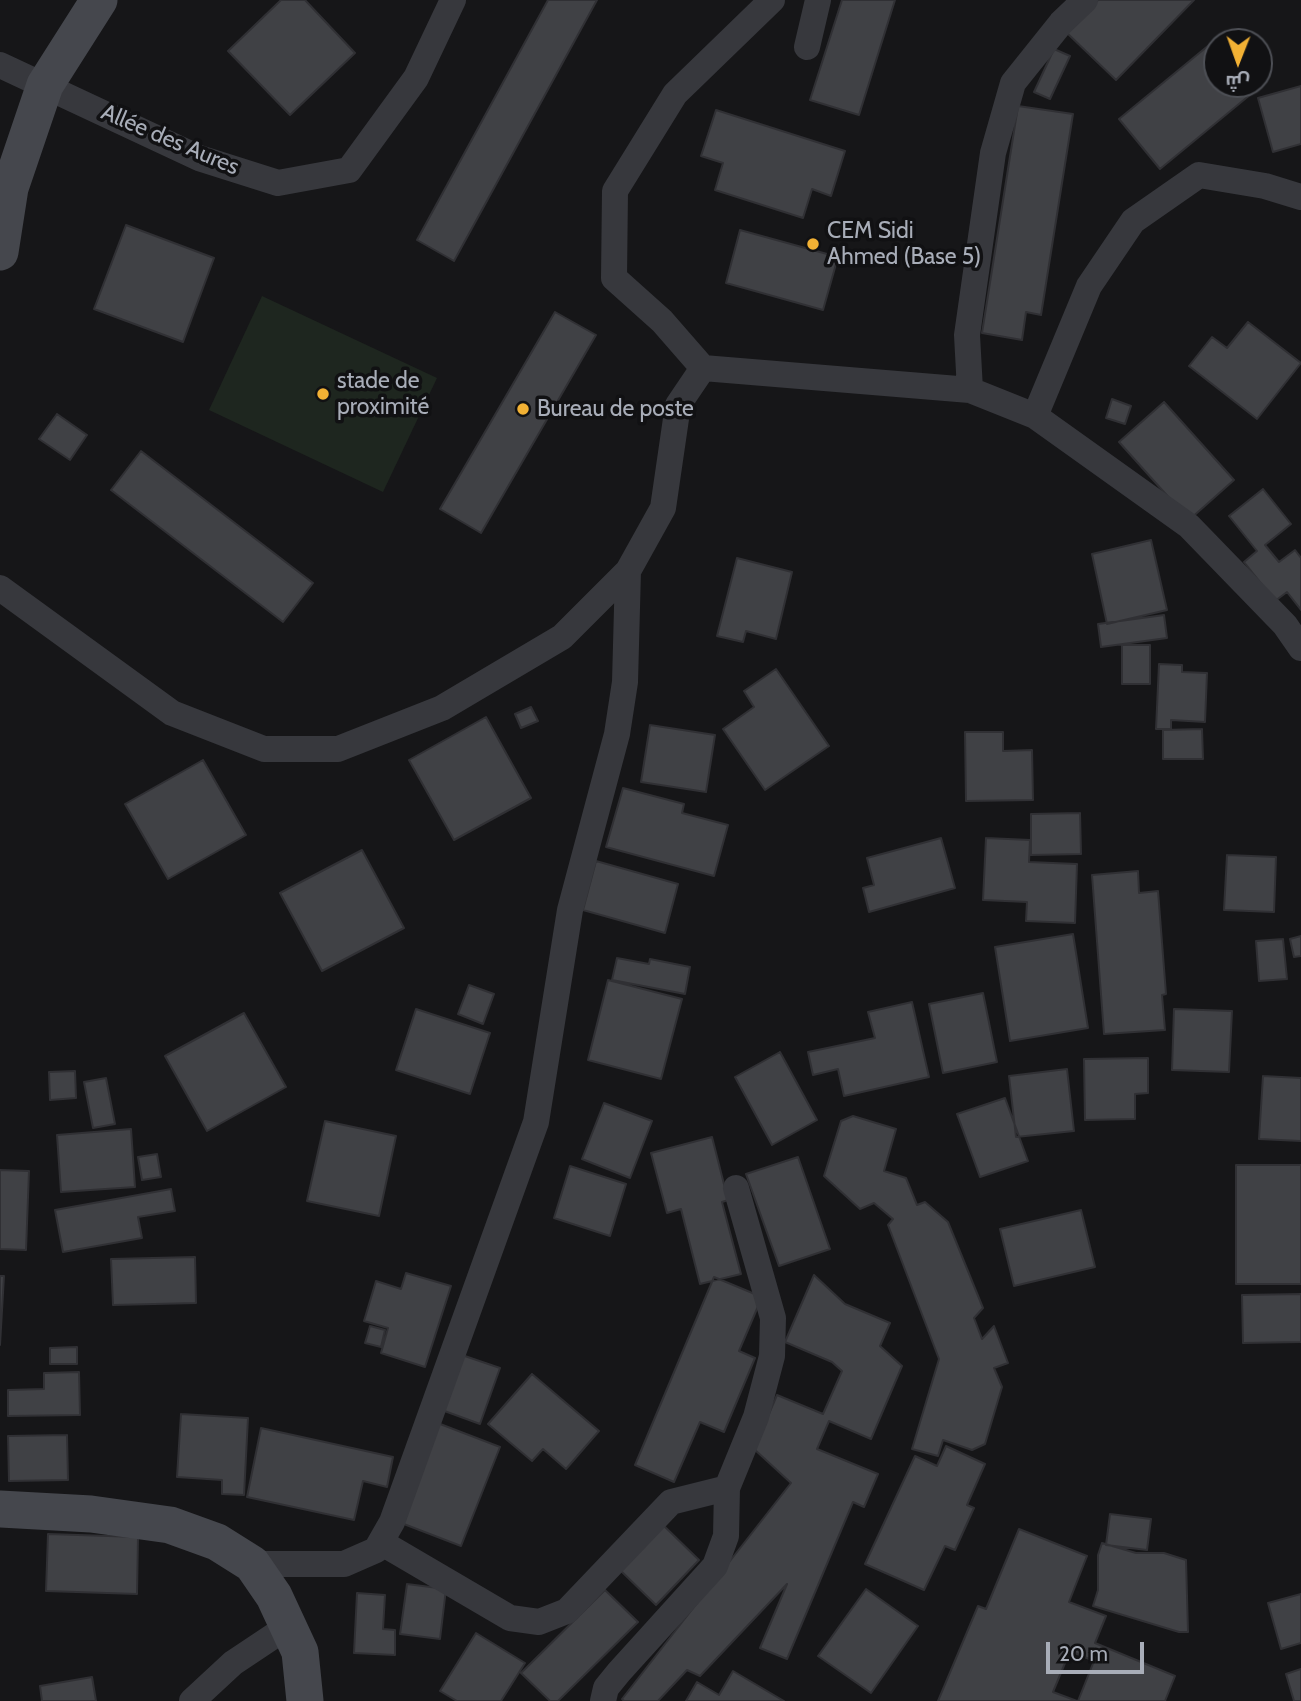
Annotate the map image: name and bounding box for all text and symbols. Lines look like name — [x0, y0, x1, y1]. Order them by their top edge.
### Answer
north arrow — [1203, 28, 1273, 98]
text: ش — [1225, 71, 1250, 94]
street label: Allée des Aures — [97, 99, 243, 181]
place label: CEM Sidi Ahmed (Base 5) — [827, 217, 981, 271]
marker: CEM Sidi Ahmed (Base 5) — [805, 236, 821, 252]
place label: stade de proximité — [337, 367, 429, 421]
marker: stade de proximité — [315, 386, 331, 402]
place label: Bureau de poste — [537, 395, 694, 423]
marker: Bureau de poste — [515, 401, 531, 417]
scale bar — [1049, 1628, 1147, 1672]
text: 20 m — [1059, 1641, 1108, 1666]

